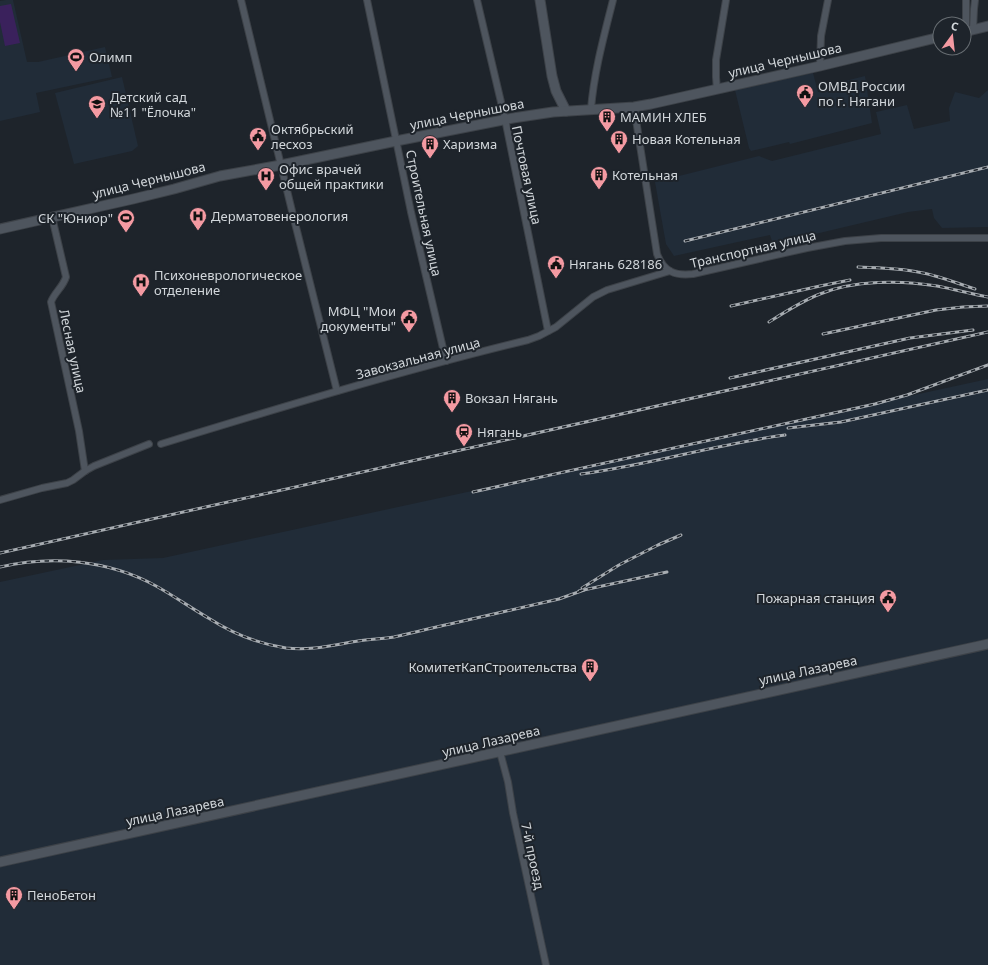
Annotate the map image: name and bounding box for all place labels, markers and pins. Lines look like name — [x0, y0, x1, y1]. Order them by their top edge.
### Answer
sports icon: Олимп — [66, 47, 86, 72]
place label: Олимп — [89, 48, 132, 66]
place label: ОМВД России по г. Нягани — [818, 77, 905, 110]
public building icon: ОМВД России по г. Нягани — [795, 83, 815, 108]
place label: Детский сад №11 "Ёлочка" — [110, 88, 196, 121]
school or university icon: Детский сад №11 "Ёлочка" — [87, 94, 107, 119]
building icon: МАМИН ХЛЕБ — [597, 107, 617, 132]
place label: МАМИН ХЛЕБ — [620, 108, 707, 126]
place label: Октябрьский лесхоз — [271, 120, 354, 153]
public building icon: Октябрьский лесхоз — [248, 126, 268, 151]
building icon: Новая Котельная — [609, 129, 629, 154]
place label: Новая Котельная — [632, 130, 741, 148]
building icon: Харизма — [420, 134, 440, 159]
place label: Харизма — [443, 135, 497, 153]
place label: Офис врачей общей практики — [279, 160, 384, 193]
building icon: Котельная — [589, 165, 609, 190]
hospital icon: Офис врачей общей практики — [256, 166, 276, 191]
place label: Котельная — [612, 166, 678, 184]
hospital icon: Дерматовенерология — [188, 206, 208, 231]
place label: Дерматовенерология — [211, 207, 348, 225]
sports icon: СК "Юниор" — [116, 208, 136, 233]
place label: СК "Юниор" — [38, 209, 113, 227]
public building icon: Нягань 628186 — [546, 254, 566, 279]
place label: Нягань 628186 — [569, 255, 662, 273]
place label: Психоневрологическое отделение — [154, 266, 302, 299]
hospital icon: Психоневрологическое отделение — [131, 272, 151, 297]
place label: МФЦ "Мои документы" — [321, 302, 396, 335]
public building icon: МФЦ "Мои документы" — [399, 308, 419, 333]
building icon: Вокзал Нягань — [442, 388, 462, 413]
place label: Вокзал Нягань — [465, 389, 558, 407]
station icon: Нягань — [454, 422, 474, 447]
place label: Нягань — [477, 423, 522, 441]
public building icon: Пожарная станция — [878, 588, 898, 613]
place label: Пожарная станция — [756, 589, 875, 607]
building icon: КомитетКапСтроительства — [580, 657, 600, 682]
place label: КомитетКапСтроительства — [408, 658, 577, 676]
building icon: ПеноБетон — [4, 885, 24, 910]
place label: ПеноБетон — [27, 886, 96, 904]

